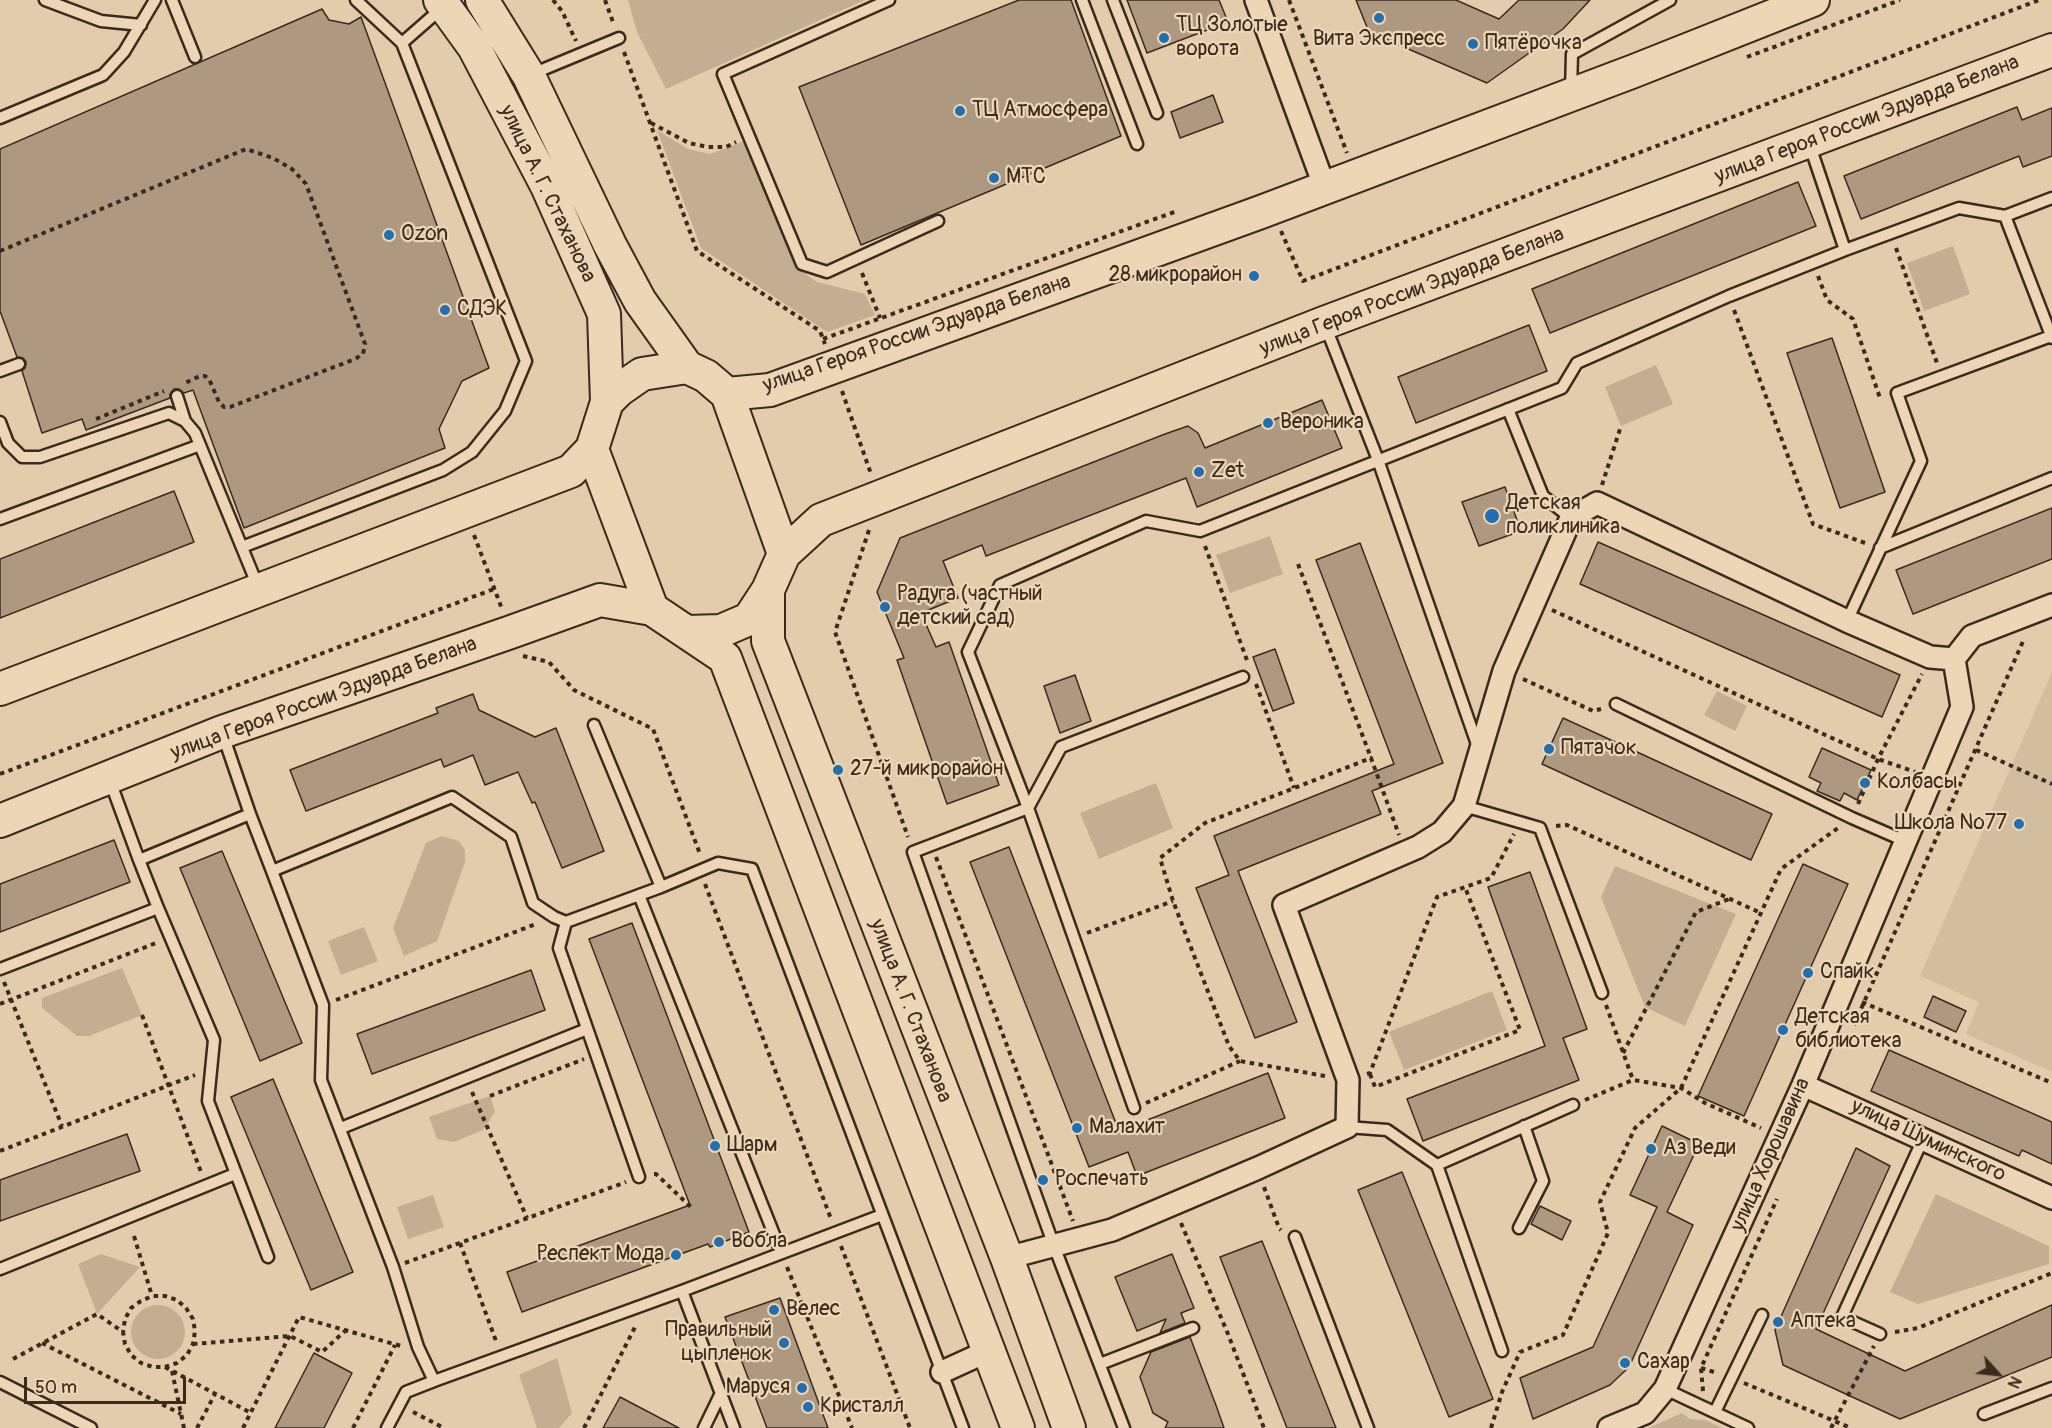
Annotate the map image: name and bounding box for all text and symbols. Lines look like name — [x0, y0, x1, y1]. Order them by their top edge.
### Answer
marker: Вита Экспресс — [1372, 11, 1386, 25]
place label: ТЦ Золотые ворота — [1176, 13, 1288, 63]
place label: Вита Экспресс — [1313, 27, 1445, 53]
marker: ТЦ Золотые ворота — [1157, 31, 1171, 45]
place label: Пятёрочка — [1485, 31, 1582, 57]
marker: Пятёрочка — [1466, 37, 1480, 51]
street label: улица Героя России Эдуарда Белана — [1711, 50, 2023, 190]
place label: ТЦ Атмосфера — [972, 98, 1108, 124]
street label: улица А. Г. Стаханова — [493, 101, 601, 287]
marker: ТЦ Атмосфера — [953, 104, 967, 118]
place label: МТС — [1006, 165, 1046, 191]
marker: МТС — [987, 171, 1001, 185]
place label: Ozon — [401, 222, 448, 248]
street label: улица Героя России Эдуарда Белана — [1256, 222, 1568, 362]
marker: Ozon — [382, 228, 396, 242]
place label: 28 микрорайон — [1108, 263, 1242, 289]
street label: улица Героя России Эдуарда Белана — [760, 269, 1074, 399]
marker: 28 микрорайон — [1247, 269, 1261, 283]
place label: СДЭК — [457, 297, 507, 323]
marker: СДЭК — [438, 303, 452, 317]
place label: Вероника — [1280, 410, 1364, 436]
marker: Вероника — [1261, 416, 1275, 430]
place label: Zet — [1211, 459, 1244, 485]
marker: Zet — [1192, 465, 1206, 479]
place label: Детская поликлиника — [1506, 491, 1620, 541]
marker: Детская поликлиника — [1483, 507, 1501, 525]
place label: Радуга (частный детский сад) — [897, 582, 1042, 632]
marker: Радуга (частный детский сад) — [878, 600, 892, 614]
street label: улица Героя России Эдуарда Белана — [167, 632, 481, 766]
place label: Пятачок — [1561, 736, 1636, 762]
marker: Пятачок — [1542, 742, 1556, 756]
place label: 27-й микрорайон — [850, 757, 1003, 783]
marker: 27-й микрорайон — [831, 763, 845, 777]
place label: Колбасы — [1877, 770, 1957, 796]
marker: Колбасы — [1858, 776, 1872, 790]
place label: Школа №77 — [1895, 811, 2007, 837]
marker: Школа №77 — [2012, 817, 2026, 831]
street label: улица А. Г. Стаханова — [863, 916, 957, 1106]
place label: Спайк — [1820, 960, 1874, 986]
marker: Спайк — [1801, 966, 1815, 980]
place label: Детская библиотека — [1795, 1005, 1902, 1055]
marker: Детская библиотека — [1776, 1023, 1790, 1037]
street label: улица Хорошавина — [1726, 1074, 1816, 1236]
street label: улица Шуминского — [1847, 1094, 2009, 1188]
place label: Малахит — [1089, 1115, 1165, 1141]
marker: Малахит — [1070, 1121, 1084, 1135]
place label: Шарм — [727, 1133, 778, 1159]
place label: Аз Веди — [1663, 1136, 1735, 1162]
marker: Шарм — [708, 1139, 722, 1153]
marker: Аз Веди — [1644, 1142, 1658, 1156]
place label: Роспечать — [1055, 1167, 1149, 1193]
marker: Роспечать — [1036, 1173, 1050, 1187]
place label: Вобла — [731, 1229, 787, 1255]
marker: Вобла — [712, 1235, 726, 1249]
place label: Респект Мода — [537, 1242, 664, 1268]
marker: Респект Мода — [669, 1248, 683, 1262]
place label: Велес — [786, 1297, 840, 1323]
marker: Велес — [767, 1303, 781, 1317]
place label: Аптека — [1790, 1309, 1856, 1335]
marker: Аптека — [1771, 1315, 1785, 1329]
place label: Правильный цыпленок — [665, 1318, 772, 1368]
marker: Правильный цыпленок — [777, 1336, 791, 1350]
north arrow — [1968, 1344, 2028, 1404]
place label: Сахар — [1637, 1350, 1690, 1376]
marker: Сахар — [1618, 1356, 1632, 1370]
scale bar — [27, 1365, 189, 1403]
text: N — [2003, 1373, 2025, 1392]
place label: Маруся — [726, 1375, 790, 1401]
text: 50 m — [35, 1376, 77, 1399]
marker: Маруся — [795, 1381, 809, 1395]
place label: Кристалл — [820, 1394, 904, 1420]
marker: Кристалл — [801, 1400, 815, 1414]

